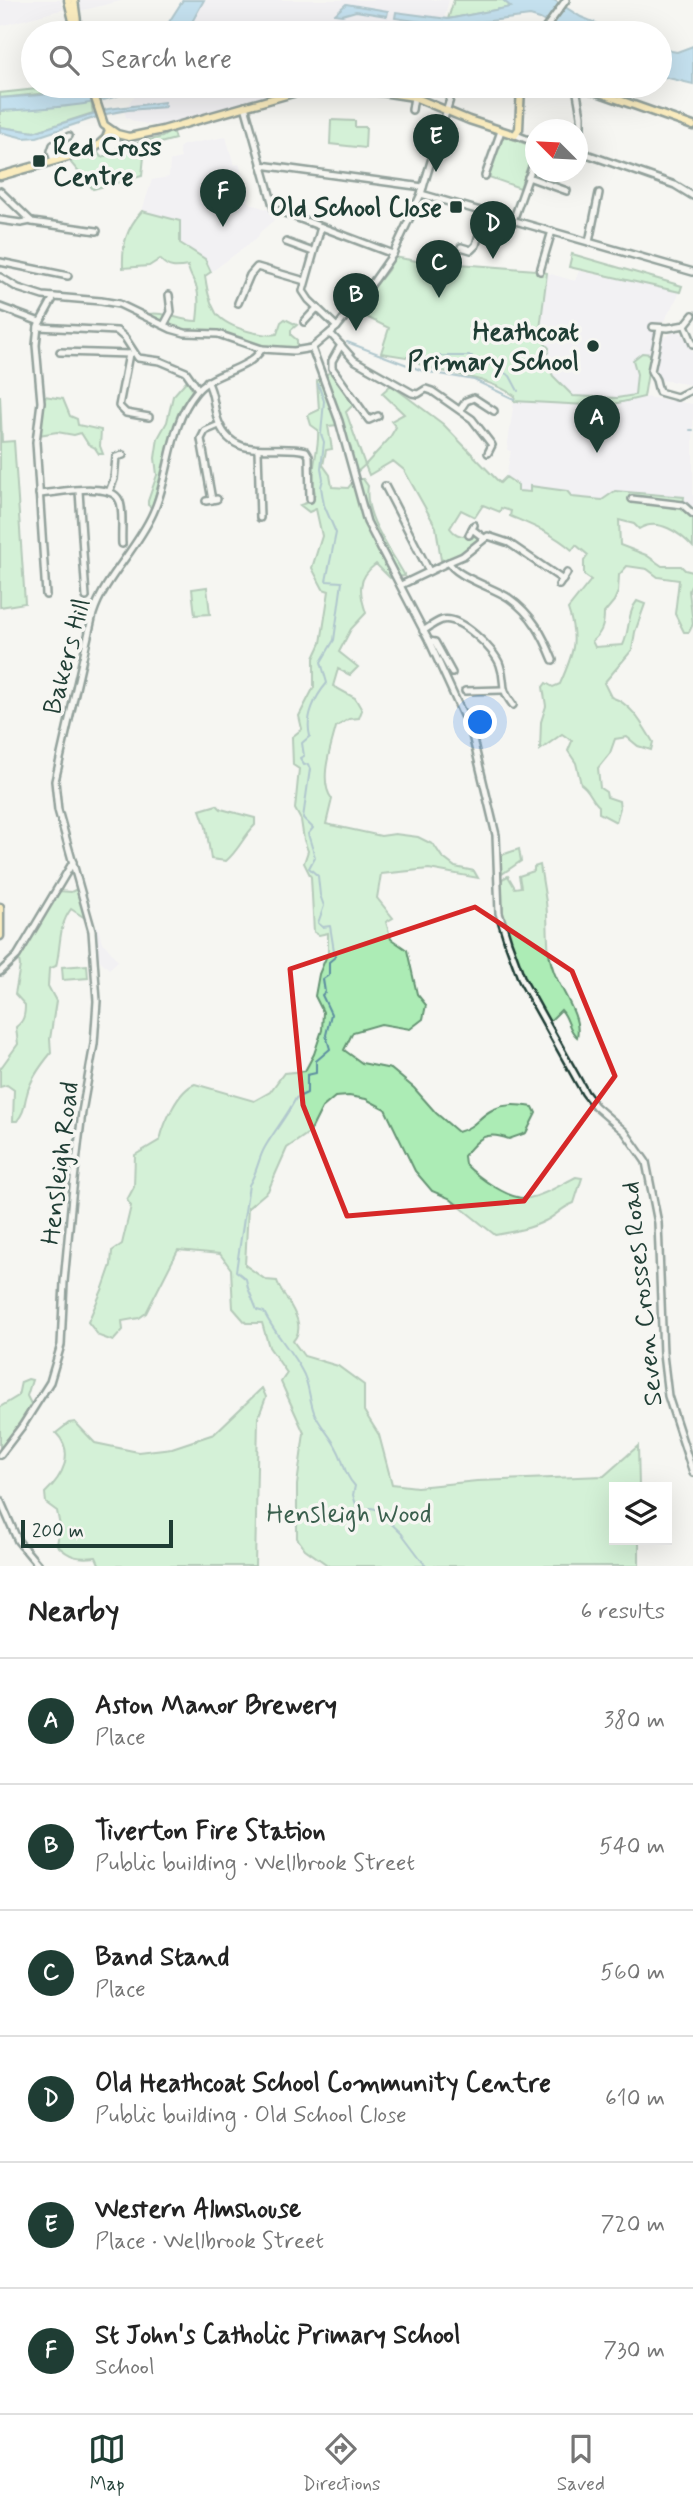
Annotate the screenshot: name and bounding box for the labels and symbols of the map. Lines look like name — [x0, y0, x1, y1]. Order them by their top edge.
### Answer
pin: E — [413, 114, 459, 172]
north arrow — [525, 119, 588, 182]
place label: Red Cross Centre — [53, 131, 162, 195]
marker: Red Cross Centre — [31, 153, 47, 169]
pin: F — [200, 169, 246, 227]
place label: Old School Close — [270, 192, 442, 226]
marker: Old School Close — [448, 199, 464, 215]
pin: D — [470, 201, 516, 259]
pin: C — [416, 240, 462, 298]
pin: B — [333, 273, 379, 331]
place label: Heathcoat Primary School — [407, 316, 579, 380]
marker: Heathcoat Primary School — [585, 338, 601, 354]
pin: A — [574, 395, 620, 453]
street label: Bakers Hill — [36, 595, 100, 718]
your location — [463, 705, 497, 739]
street label: Hensleigh Road — [34, 1080, 88, 1247]
street label: Seven Crosses Road — [614, 1180, 672, 1408]
park label: Hensleigh Wood — [266, 1498, 432, 1532]
scale bar — [21, 1517, 173, 1549]

